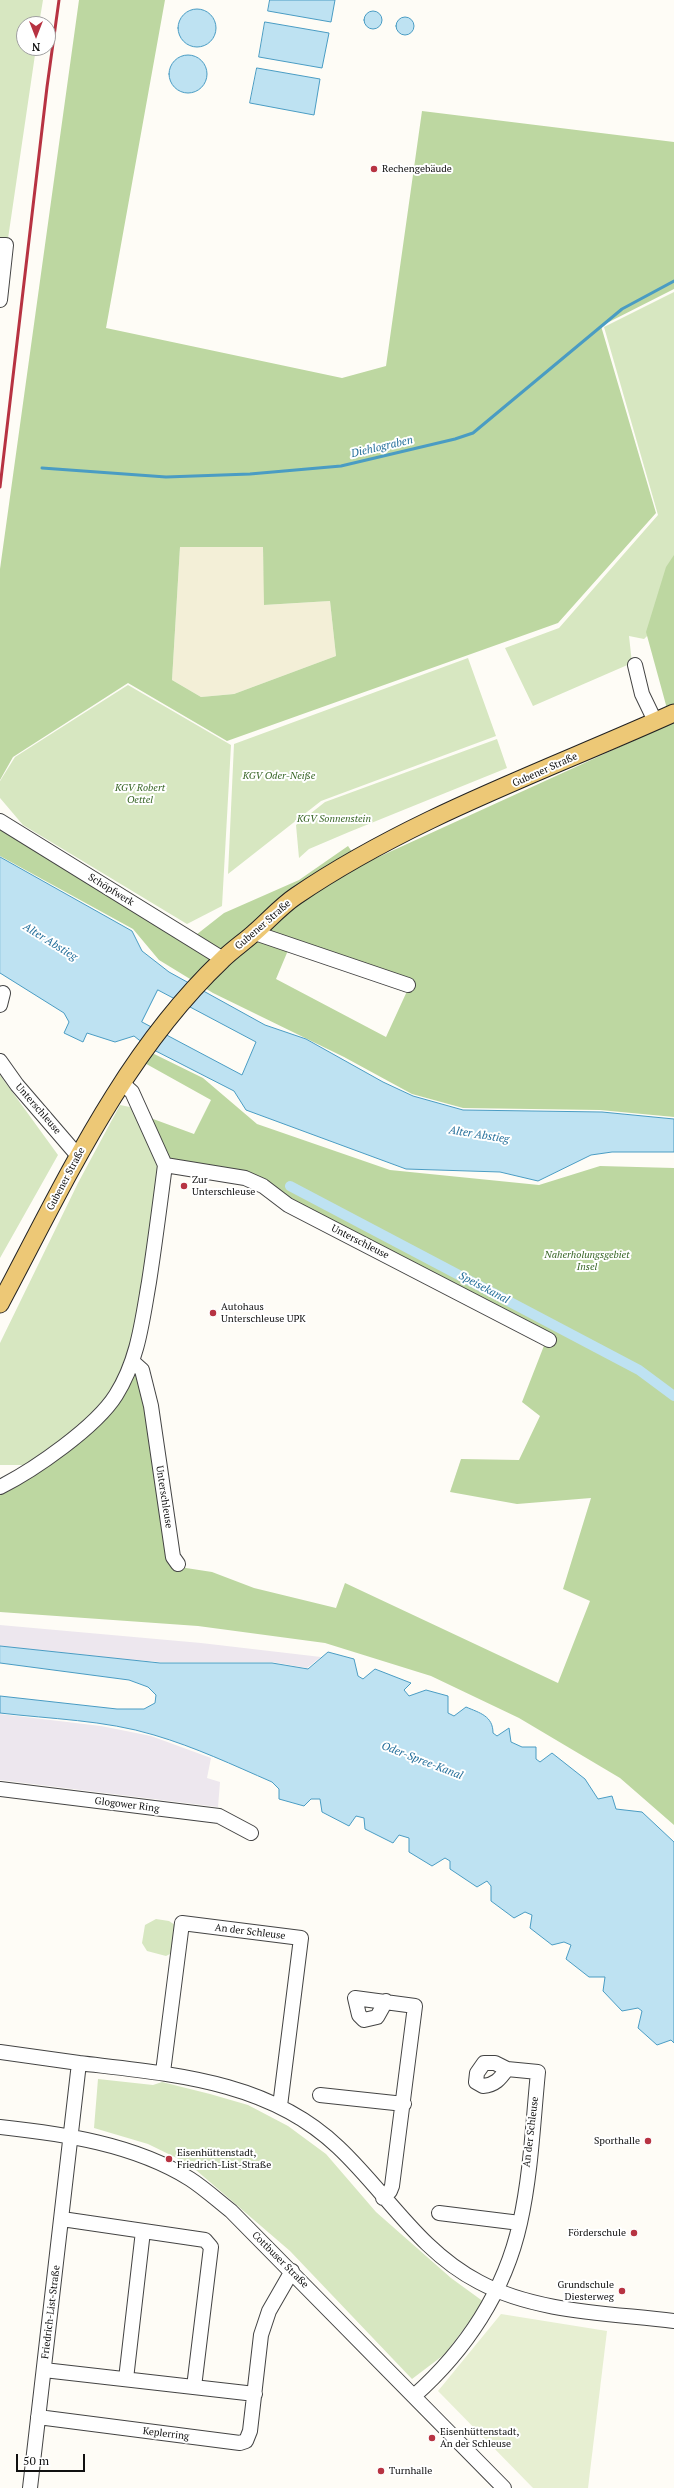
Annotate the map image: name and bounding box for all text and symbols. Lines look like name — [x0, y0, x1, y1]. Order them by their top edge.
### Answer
north arrow — [16, 16, 56, 56]
text: N — [32, 40, 40, 54]
place label: Rechengebäude — [382, 163, 452, 175]
marker: Rechengebäude — [369, 164, 379, 174]
water label: Diehlograben — [350, 433, 414, 461]
street label: Gubener Straße — [511, 750, 579, 790]
park label: KGV Oder-Neiße — [243, 770, 315, 782]
park label: KGV Robert Oettel — [115, 782, 165, 806]
park label: KGV Sonnenstein — [297, 813, 371, 825]
street label: Schöpfwerk — [86, 871, 136, 909]
street label: Gubener Straße — [233, 898, 293, 952]
water label: Alter Abstieg — [21, 920, 79, 964]
street label: Unterschleuse — [13, 1081, 63, 1137]
water label: Alter Abstieg — [448, 1124, 510, 1146]
street label: Gubener Straße — [44, 1145, 88, 1213]
place label: Zur Unterschleuse — [192, 1174, 255, 1198]
marker: Zur Unterschleuse — [179, 1181, 189, 1191]
street label: Unterschleuse — [329, 1222, 391, 1262]
park label: Naherholungsgebiet Insel — [544, 1249, 630, 1272]
water label: Speisekanal — [456, 1269, 512, 1307]
place label: Autohaus Unterschleuse UPK — [221, 1301, 306, 1324]
marker: Autohaus Unterschleuse UPK — [208, 1308, 218, 1318]
street label: Unterschleuse — [153, 1465, 175, 1529]
water label: Oder-Spree-Kanal — [379, 1739, 465, 1783]
street label: Glogower Ring — [94, 1795, 160, 1815]
street label: An der Schleuse — [214, 1922, 286, 1942]
street label: An der Schleuse — [521, 2096, 541, 2168]
place label: Sporthalle — [594, 2135, 640, 2147]
marker: Sporthalle — [643, 2136, 653, 2146]
place label: Eisenhüttenstadt, Friedrich-List-Straße — [177, 2147, 271, 2170]
marker: Eisenhüttenstadt, Friedrich-List-Straße — [164, 2154, 174, 2164]
place label: Förderschule — [568, 2227, 626, 2239]
marker: Förderschule — [629, 2228, 639, 2238]
street label: Cottbuser Straße — [249, 2229, 311, 2291]
street label: Friedrich-List-Straße — [39, 2264, 63, 2360]
place label: Grundschule Diesterweg — [557, 2279, 614, 2302]
marker: Grundschule Diesterweg — [617, 2286, 627, 2296]
street label: Keplerring — [142, 2425, 190, 2443]
place label: Eisenhüttenstadt, An der Schleuse — [440, 2426, 519, 2450]
marker: Eisenhüttenstadt, An der Schleuse — [427, 2433, 437, 2443]
scale bar — [18, 2446, 87, 2472]
text: 50 m — [23, 2453, 49, 2468]
place label: Turnhalle — [389, 2465, 432, 2477]
marker: Turnhalle — [376, 2466, 386, 2476]

